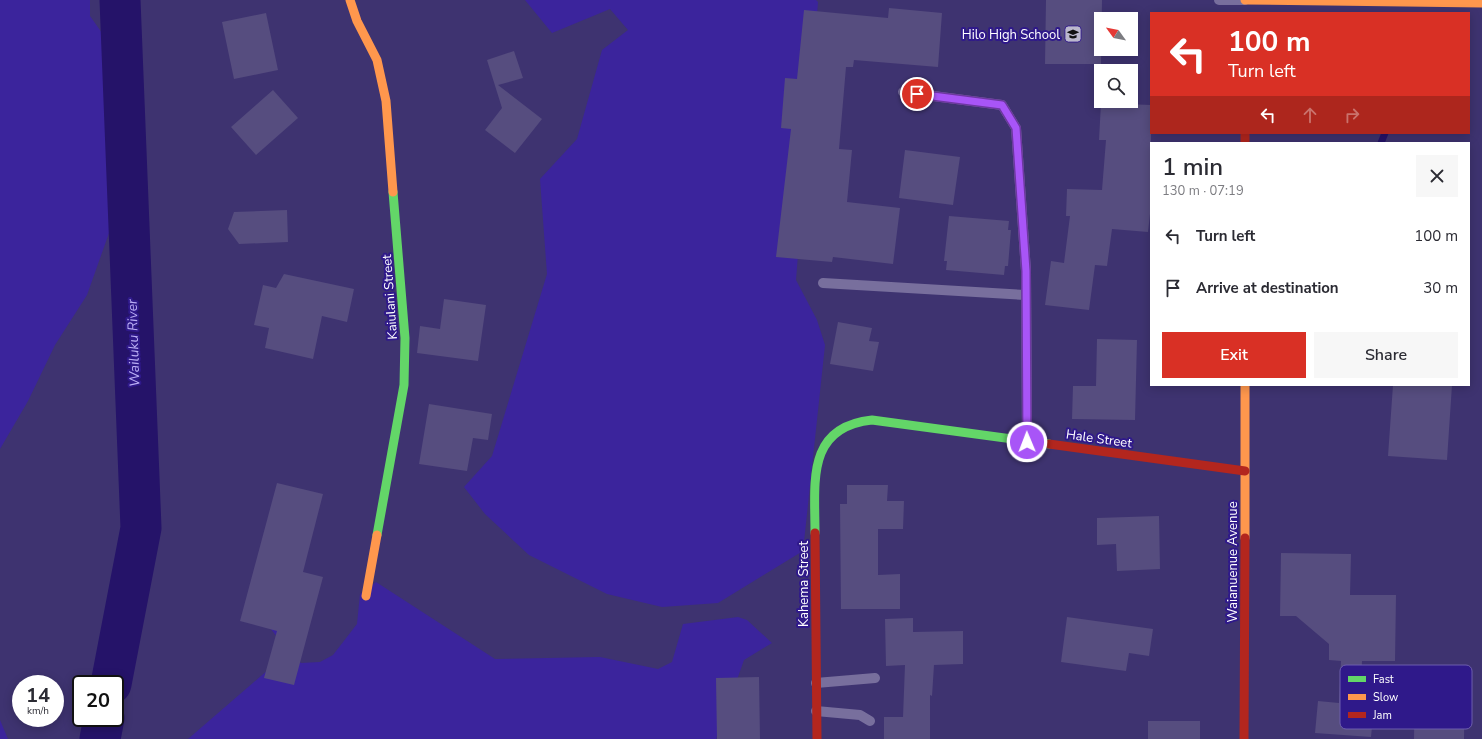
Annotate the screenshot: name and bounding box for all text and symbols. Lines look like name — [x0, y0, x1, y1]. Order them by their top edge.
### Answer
north arrow — [1094, 12, 1138, 56]
map controls — [1094, 12, 1138, 108]
text: 100 m — [1228, 23, 1311, 61]
school or university icon: Hilo High School — [1063, 24, 1083, 44]
place label: Hilo High School — [962, 26, 1060, 44]
icon: left — [1162, 28, 1214, 80]
text: Turn left — [1228, 59, 1296, 83]
button: search — [1094, 64, 1138, 108]
pin — [900, 77, 934, 111]
icon: arrive — [906, 83, 928, 105]
icon: left — [1257, 104, 1279, 126]
icon: ahead — [1299, 104, 1321, 126]
icon: right — [1341, 104, 1363, 126]
text: 1 min — [1162, 151, 1223, 183]
button: close — [1416, 155, 1458, 197]
text: 130 m · 07:19 — [1162, 182, 1244, 200]
icon: left — [1162, 225, 1184, 247]
text: Turn left — [1196, 226, 1255, 246]
text: 100 m — [1414, 226, 1458, 246]
street label: Kaiulani Street — [378, 253, 402, 340]
icon: arrive — [1162, 277, 1184, 299]
text: Arrive at destination — [1196, 278, 1339, 298]
text: 30 m — [1423, 278, 1458, 298]
water label: Wailuku River — [122, 298, 145, 387]
button: Exit — [1162, 332, 1306, 378]
button: Share — [1314, 332, 1458, 378]
position arrow — [1006, 421, 1048, 463]
street label: Hale Street — [1065, 425, 1133, 453]
street label: Waianuenue Avenue — [1224, 501, 1242, 623]
street label: Kahema Street — [795, 540, 813, 627]
legend — [1340, 665, 1472, 729]
text: Fast — [1373, 672, 1394, 687]
speed limit sign: 20 — [72, 675, 124, 727]
text: 14 — [26, 682, 50, 709]
text: Slow — [1373, 690, 1398, 705]
text: km/h — [27, 704, 49, 718]
text: Jam — [1372, 708, 1392, 723]

